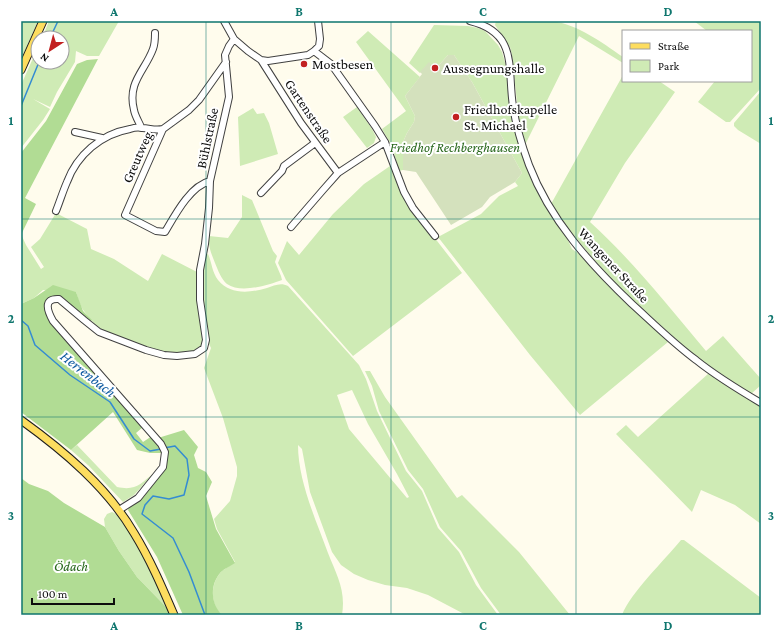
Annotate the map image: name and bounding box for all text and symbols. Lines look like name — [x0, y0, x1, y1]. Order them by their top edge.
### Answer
text: A — [109, 4, 118, 19]
text: B — [295, 4, 303, 19]
text: C — [479, 4, 487, 19]
text: D — [664, 4, 673, 19]
north arrow — [30, 30, 70, 70]
legend — [622, 30, 752, 82]
text: Straße — [658, 39, 689, 53]
text: N — [37, 51, 51, 65]
place label: Mostbesen — [312, 56, 374, 72]
marker: Mostbesen — [299, 59, 309, 69]
text: Park — [658, 59, 680, 73]
place label: Aussegnungshalle — [443, 60, 544, 76]
marker: Aussegnungshalle — [430, 63, 440, 73]
street label: Gartenstraße — [282, 76, 336, 146]
place label: Friedhofskapelle St. Michael — [464, 101, 557, 133]
street label: Bühlstraße — [193, 106, 221, 170]
marker: Friedhofskapelle St. Michael — [451, 112, 461, 122]
text: 1 — [9, 113, 14, 128]
text: 1 — [769, 113, 774, 128]
street label: Greutweg — [119, 129, 156, 185]
park label: Friedhof Rechberghausen — [390, 139, 520, 155]
street label: Wangener Straße — [575, 224, 653, 306]
text: 2 — [8, 311, 15, 326]
text: 2 — [768, 311, 775, 326]
water label: Herrenbach — [57, 348, 119, 400]
text: 3 — [8, 508, 14, 523]
text: 3 — [768, 508, 774, 523]
park label: Ödach — [54, 558, 88, 574]
scale bar — [32, 580, 114, 606]
text: 100 m — [38, 587, 68, 601]
text: A — [109, 618, 118, 633]
text: B — [295, 618, 303, 633]
text: C — [479, 618, 487, 633]
text: D — [664, 618, 673, 633]

